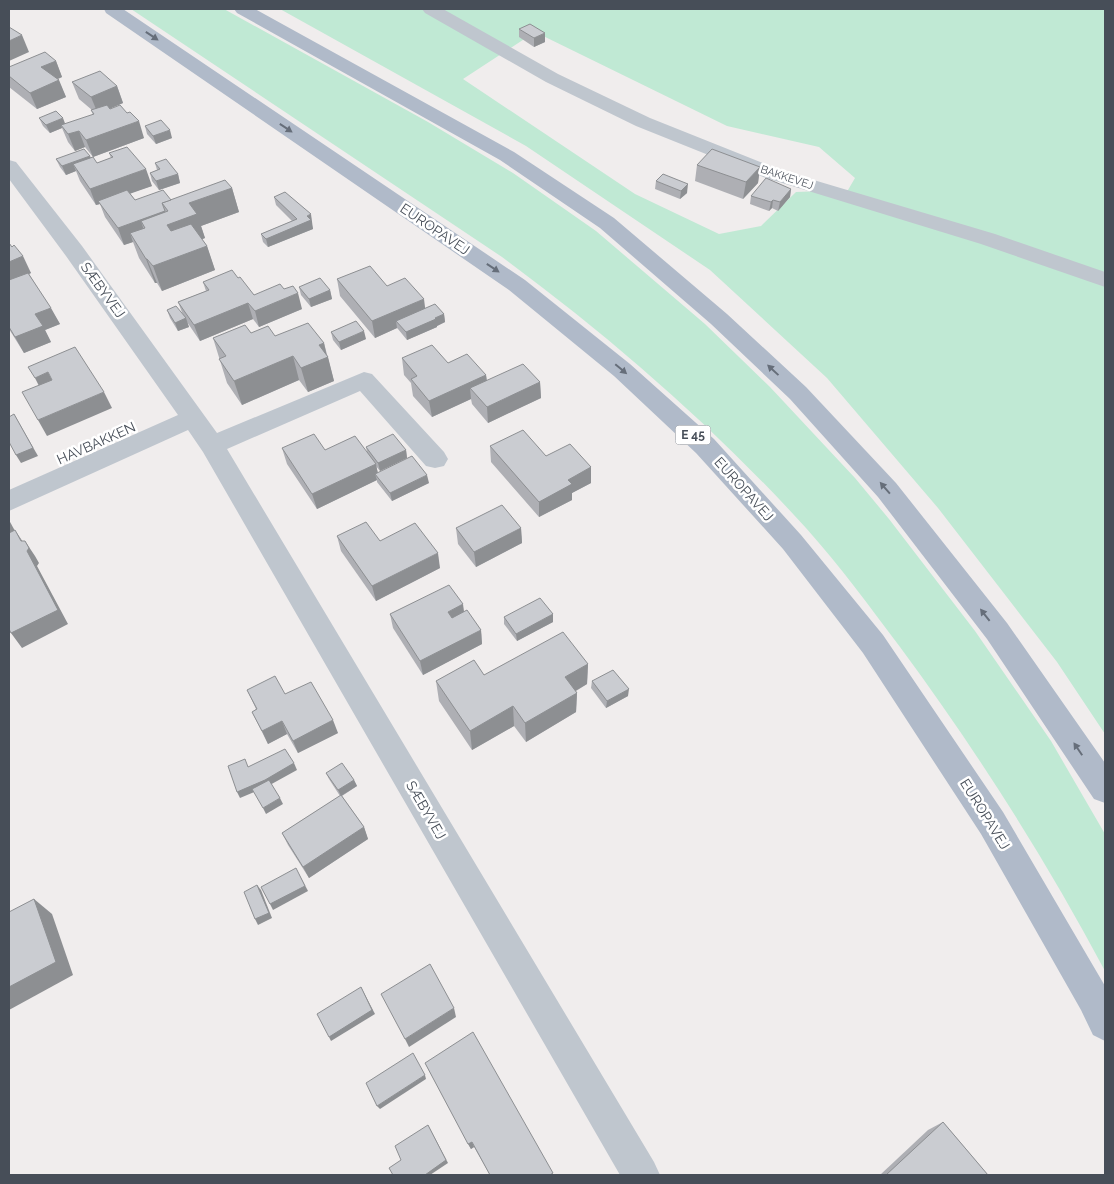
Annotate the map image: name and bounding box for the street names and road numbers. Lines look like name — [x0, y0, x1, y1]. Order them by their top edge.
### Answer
street label: BAKKEVEJ — [759, 163, 815, 192]
street label: EUROPAVEJ — [397, 200, 473, 258]
street label: SÆBYVEJ — [78, 259, 128, 321]
street label: HAVBAKKEN — [54, 419, 138, 467]
road number: E 45 — [676, 426, 710, 444]
street label: EUROPAVEJ — [711, 454, 777, 524]
street label: EUROPAVEJ — [957, 776, 1013, 852]
street label: SÆBYVEJ — [403, 778, 449, 842]

